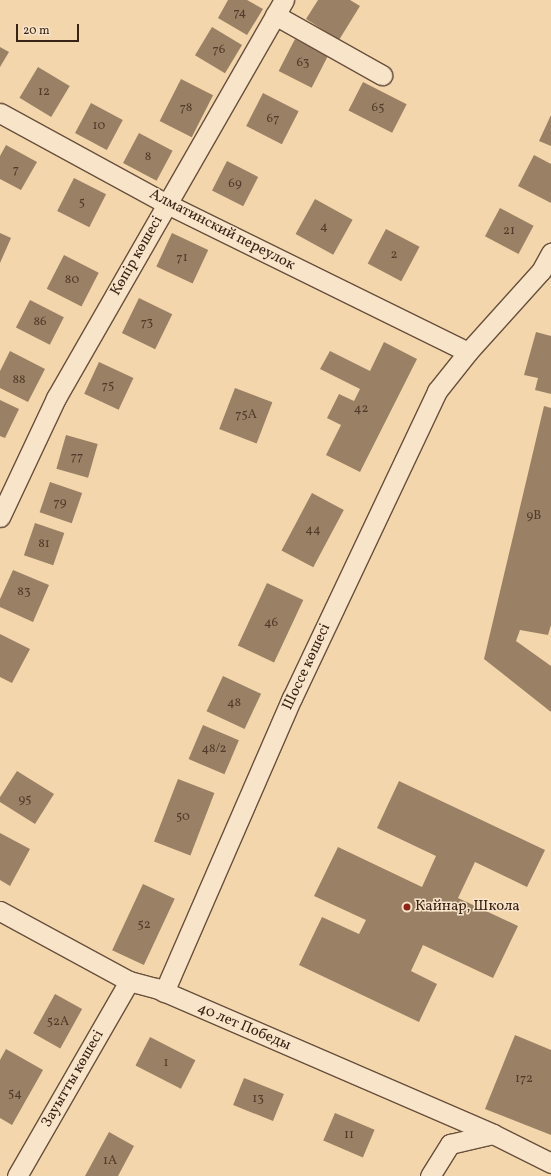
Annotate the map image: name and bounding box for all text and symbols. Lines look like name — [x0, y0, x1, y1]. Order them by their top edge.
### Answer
house number: 74 — [234, 5, 246, 21]
scale bar — [18, 16, 81, 42]
text: 20 m — [23, 23, 50, 39]
house number: 76 — [213, 42, 225, 58]
house number: 63 — [296, 55, 310, 71]
house number: 12 — [38, 84, 50, 100]
house number: 78 — [180, 100, 192, 116]
house number: 65 — [372, 100, 384, 116]
house number: 67 — [267, 111, 279, 127]
house number: 10 — [93, 118, 105, 134]
house number: 8 — [145, 149, 151, 165]
house number: 7 — [13, 162, 19, 178]
house number: 69 — [228, 176, 242, 192]
street label: Алматинский переулок — [146, 185, 298, 275]
house number: 5 — [79, 195, 85, 211]
street label: Көпір көшесі — [107, 213, 167, 299]
house number: 4 — [320, 219, 328, 235]
house number: 21 — [503, 223, 515, 239]
house number: 2 — [391, 247, 397, 263]
house number: 71 — [176, 250, 188, 266]
house number: 80 — [65, 272, 79, 288]
house number: 86 — [33, 314, 47, 330]
house number: 73 — [141, 315, 153, 331]
house number: 88 — [12, 372, 26, 388]
house number: 75 — [102, 378, 114, 394]
house number: 42 — [354, 401, 368, 417]
house number: 75А — [235, 407, 257, 423]
house number: 77 — [71, 449, 83, 465]
house number: 79 — [54, 495, 66, 511]
house number: 9В — [527, 508, 541, 524]
house number: 44 — [305, 522, 321, 538]
house number: 81 — [38, 536, 50, 552]
house number: 83 — [17, 584, 31, 600]
house number: 46 — [264, 615, 278, 631]
street label: Шоссе көшесі — [279, 621, 335, 713]
house number: 48 — [227, 695, 241, 711]
house number: 48/2 — [201, 741, 227, 757]
house number: 95 — [19, 792, 31, 808]
house number: 50 — [176, 809, 190, 825]
place label: Кайнар, Школа — [415, 898, 520, 916]
marker: Кайнар, Школа — [402, 902, 412, 912]
house number: 52 — [137, 917, 151, 933]
street label: 40 лет Победы — [195, 999, 293, 1055]
house number: 52А — [47, 1014, 69, 1030]
street label: Зауытты көшесі — [38, 1027, 108, 1131]
house number: 1 — [163, 1055, 169, 1071]
house number: 172 — [515, 1071, 533, 1087]
house number: 54 — [8, 1086, 22, 1102]
house number: 13 — [252, 1091, 264, 1107]
house number: 11 — [344, 1127, 354, 1143]
house number: 1А — [103, 1153, 117, 1169]

